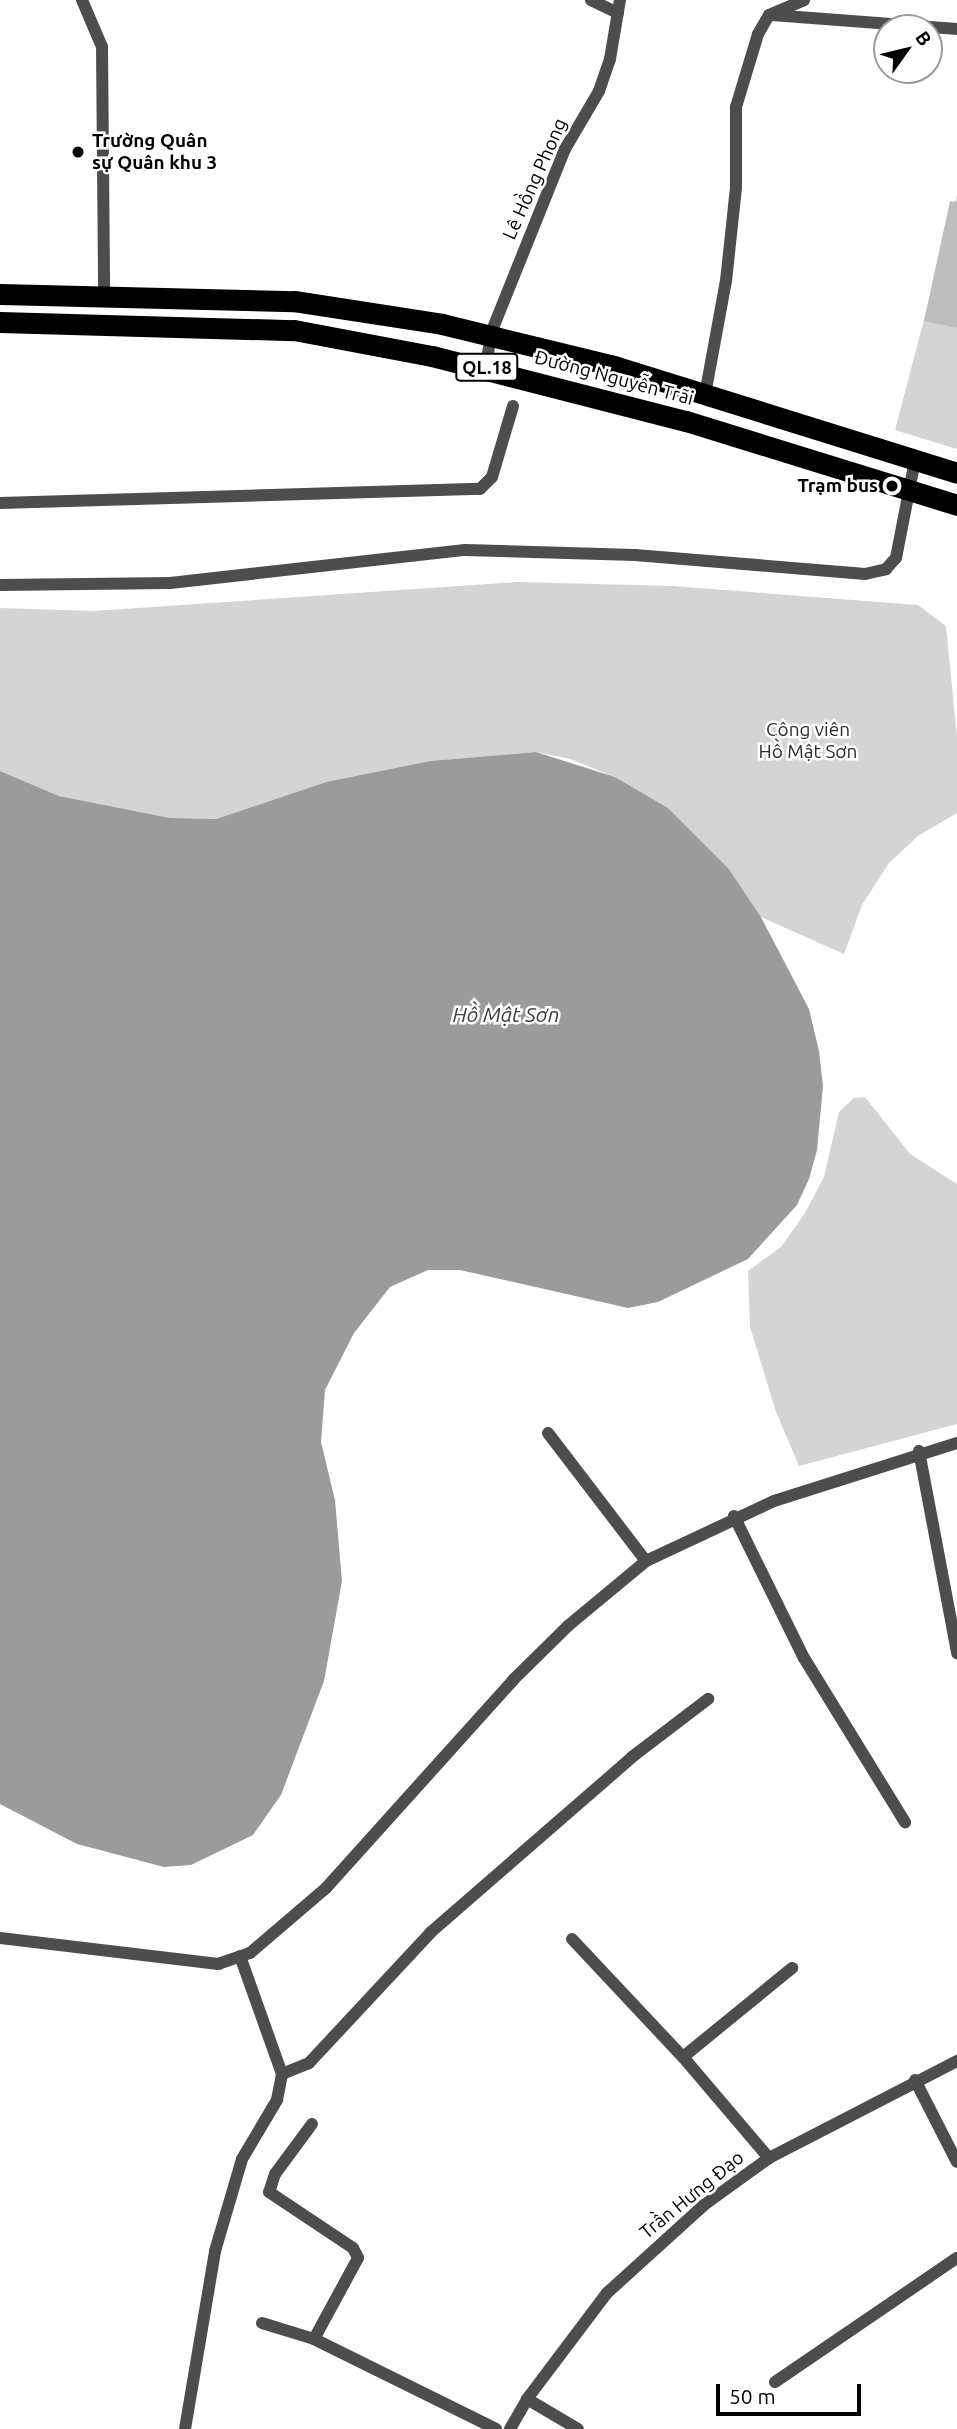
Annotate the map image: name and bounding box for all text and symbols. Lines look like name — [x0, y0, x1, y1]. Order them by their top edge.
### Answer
north arrow — [873, 14, 943, 84]
text: B — [911, 27, 936, 50]
street label: Lê Hồng Phong — [498, 115, 572, 243]
place label: Trường Quân sự Quân khu 3 — [92, 130, 217, 174]
marker: Trường Quân sự Quân khu 3 — [70, 144, 86, 160]
street label: Đường Nguyễn Trãi — [532, 346, 696, 410]
road number: QL.18 — [454, 352, 520, 382]
place label: Trạm bus — [797, 475, 878, 497]
marker: Trạm bus — [884, 478, 900, 494]
park label: Công viên Hồ Mật Sơn — [759, 719, 857, 763]
water label: Hồ Mật Sơn — [453, 1001, 559, 1027]
street label: Trần Hưng Đạo — [635, 2146, 749, 2244]
scale bar — [719, 2370, 864, 2414]
text: 50 m — [729, 2384, 776, 2408]

